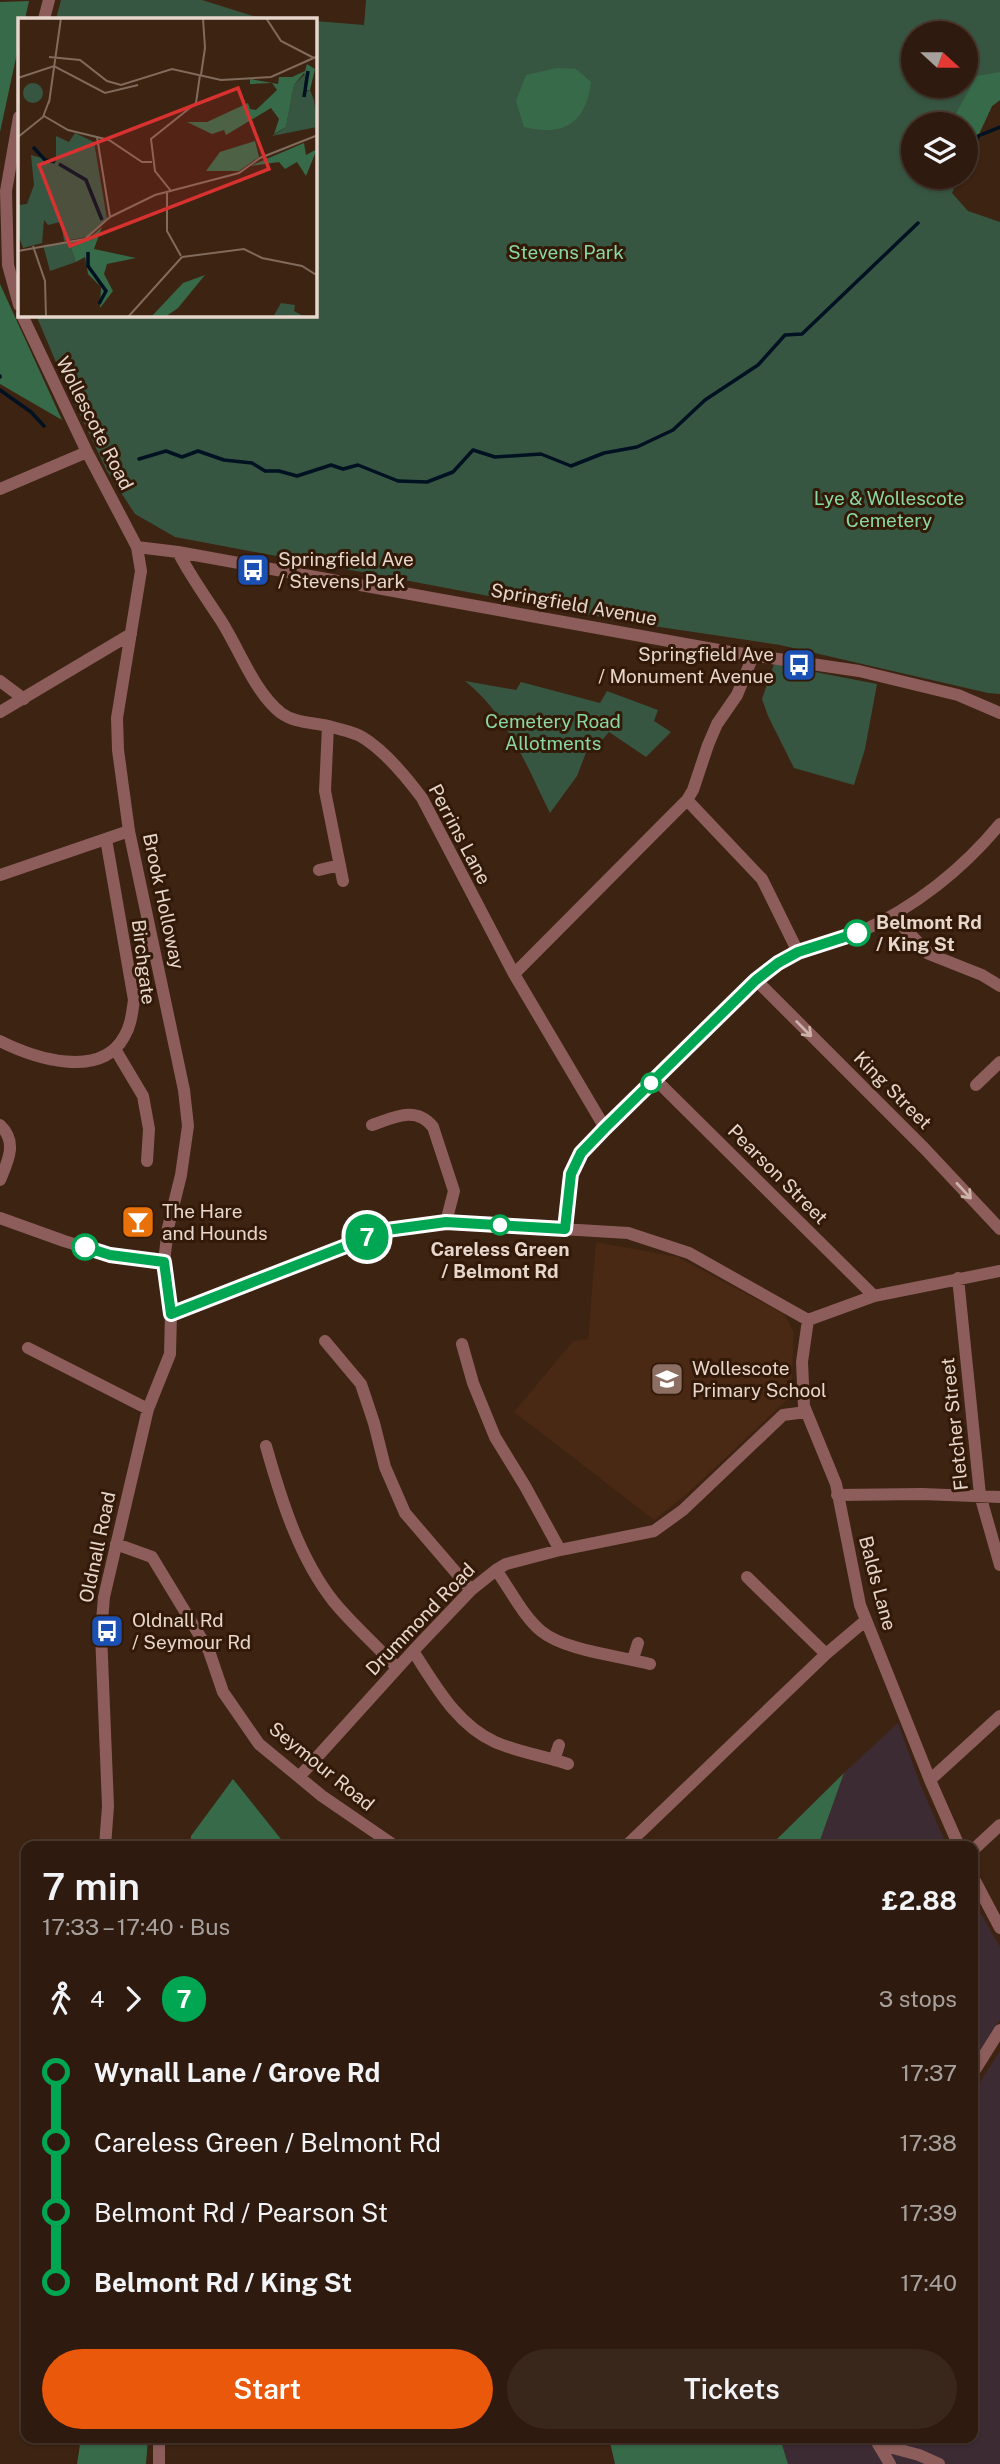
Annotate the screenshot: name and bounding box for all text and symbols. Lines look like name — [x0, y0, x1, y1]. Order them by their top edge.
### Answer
inset map — [18, 18, 317, 317]
north arrow — [901, 21, 978, 98]
map controls — [901, 21, 978, 189]
button: layers — [901, 112, 978, 189]
park label: Stevens Park — [508, 241, 624, 263]
street label: Wollescote Road — [52, 353, 138, 493]
park label: Lye & Wollescote Cemetery — [814, 487, 964, 531]
place label: Springfield Ave / Stevens Park — [278, 548, 414, 592]
bus stop icon: Springfield Ave / Stevens Park — [234, 551, 272, 589]
street label: Springfield Avenue — [489, 579, 659, 629]
place label: Springfield Ave / Monument Avenue — [598, 643, 774, 687]
bus stop icon: Springfield Ave / Monument Avenue — [780, 646, 818, 684]
park label: Cemetery Road Allotments — [485, 710, 621, 754]
street label: Perrins Lane — [424, 780, 496, 888]
street label: Brook Holloway — [139, 831, 189, 971]
place label: Belmont Rd / King St — [876, 911, 982, 955]
street label: Birchgate — [128, 918, 160, 1006]
marker: Belmont Rd / King St — [844, 920, 870, 946]
one-way arrow — [796, 1020, 813, 1037]
street label: King Street — [850, 1047, 936, 1133]
unlabelled marker — [641, 1073, 661, 1093]
street label: Pearson Street — [724, 1120, 832, 1228]
one-way arrow — [955, 1182, 972, 1199]
place label: The Hare and Hounds — [162, 1200, 268, 1244]
bar icon: The Hare and Hounds — [119, 1203, 157, 1241]
line badge: 7 — [344, 1214, 390, 1260]
marker: Careless Green / Belmont Rd — [490, 1215, 510, 1235]
text: 7 — [359, 1223, 375, 1251]
unlabelled marker — [72, 1234, 98, 1260]
place label: Careless Green / Belmont Rd — [430, 1238, 570, 1282]
street label: Fletcher Street — [936, 1356, 972, 1492]
place label: Wollescote Primary School — [692, 1357, 827, 1401]
school or university icon: Wollescote Primary School — [648, 1360, 686, 1398]
street label: Oldnall Road — [75, 1490, 119, 1604]
street label: Balds Lane — [855, 1533, 901, 1633]
street label: Drummond Road — [361, 1558, 479, 1680]
place label: Oldnall Rd / Seymour Rd — [132, 1609, 251, 1653]
bus stop icon: Oldnall Rd / Seymour Rd — [88, 1612, 126, 1650]
street label: Seymour Road — [265, 1717, 379, 1815]
text: 7 min — [42, 1864, 140, 1909]
text: £2.88 — [882, 1885, 957, 1916]
text: 17:33 – 17:40 · Bus — [42, 1913, 230, 1940]
icon: walk — [42, 1980, 80, 2018]
icon: forward — [114, 1980, 152, 2018]
text: 4 — [90, 1985, 104, 2012]
text: 7 — [176, 1985, 192, 2013]
text: 3 stops — [879, 1985, 957, 2012]
text: Wynall Lane / Grove Rd — [94, 2057, 380, 2088]
text: 17:37 — [901, 2059, 957, 2086]
text: Careless Green / Belmont Rd — [94, 2127, 441, 2158]
text: 17:38 — [899, 2129, 957, 2156]
text: Belmont Rd / Pearson St — [94, 2197, 388, 2228]
text: 17:39 — [900, 2199, 957, 2226]
text: Belmont Rd / King St — [94, 2267, 352, 2298]
text: 17:40 — [900, 2269, 957, 2296]
button: Start — [42, 2349, 493, 2429]
button: Tickets — [507, 2349, 957, 2429]

